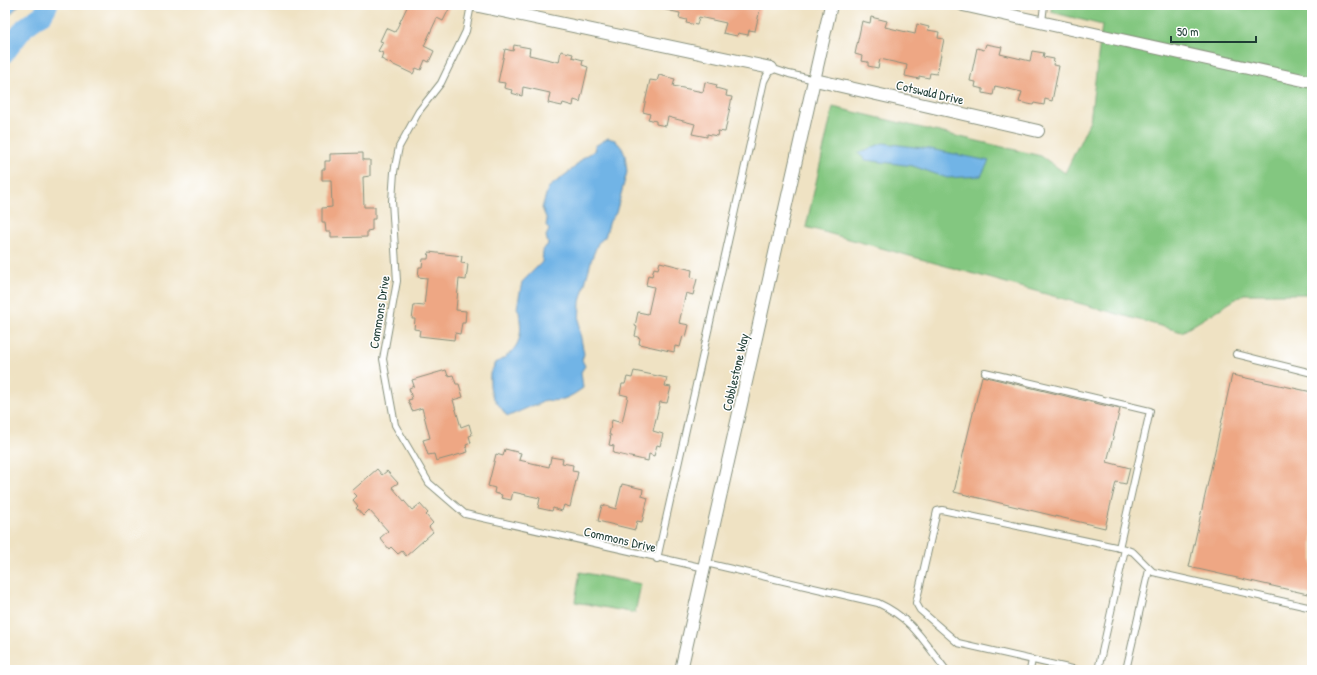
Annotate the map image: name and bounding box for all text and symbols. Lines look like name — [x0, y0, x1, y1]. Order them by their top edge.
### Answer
scale bar — [1171, 18, 1256, 44]
text: 50 m — [1177, 23, 1198, 40]
street label: Cotswald Drive — [894, 75, 966, 109]
street label: Commons Drive — [364, 274, 394, 350]
street label: Cobblestone Way — [717, 331, 753, 413]
street label: Commons Drive — [582, 522, 658, 556]

